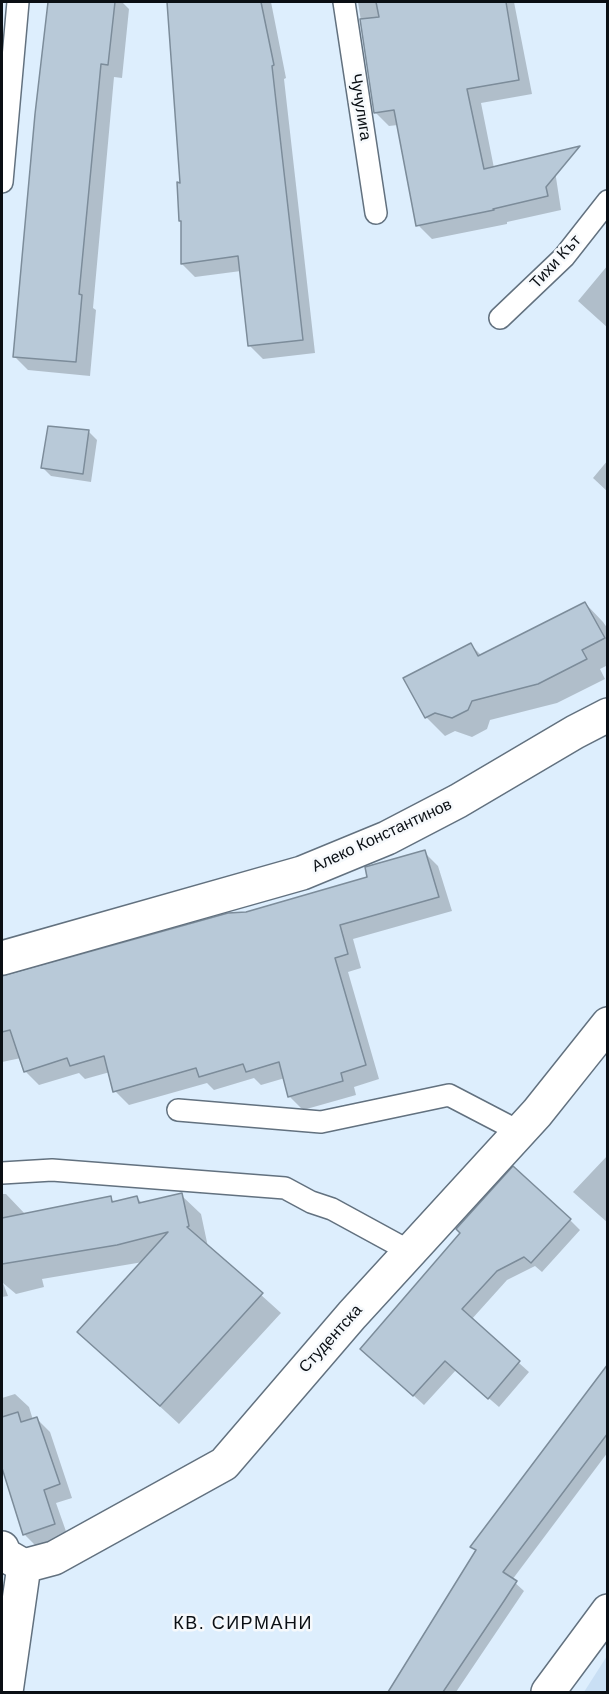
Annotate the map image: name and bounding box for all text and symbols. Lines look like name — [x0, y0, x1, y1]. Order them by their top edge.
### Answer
street label: Чучулига — [345, 72, 375, 142]
street label: Тихи Кът — [526, 231, 586, 293]
street label: Алеко Константинов — [309, 795, 455, 877]
street label: Студентска — [295, 1301, 367, 1377]
district label: КВ. СИРМАНИ — [173, 1613, 313, 1635]

